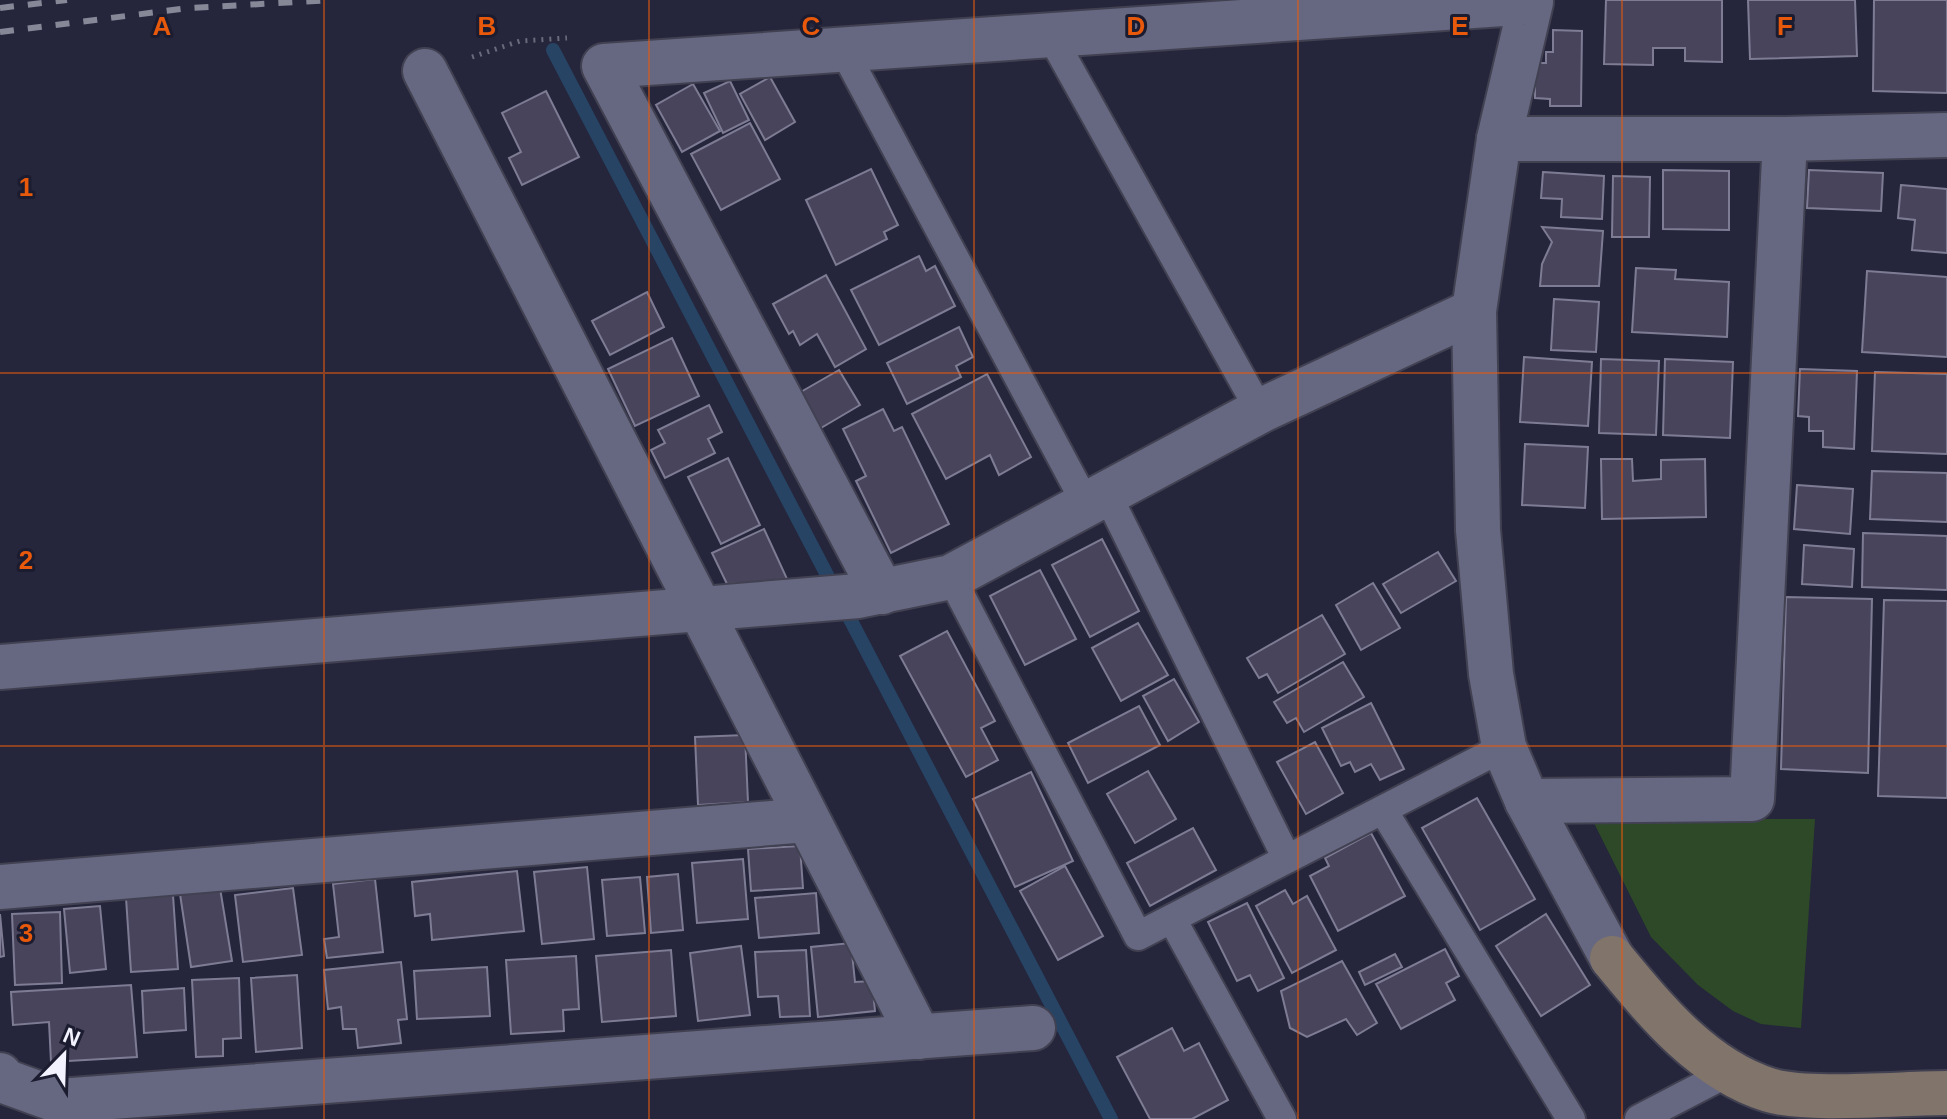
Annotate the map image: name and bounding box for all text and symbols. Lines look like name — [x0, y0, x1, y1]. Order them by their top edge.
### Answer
text: A — [153, 11, 172, 41]
text: B — [478, 11, 496, 41]
text: C — [802, 11, 821, 41]
text: D — [1127, 11, 1145, 41]
text: E — [1451, 11, 1469, 41]
text: F — [1777, 11, 1793, 41]
text: 1 — [19, 172, 33, 202]
text: 2 — [19, 545, 33, 575]
text: 3 — [19, 918, 33, 948]
north arrow — [24, 1015, 104, 1095]
text: N — [59, 1022, 84, 1052]

